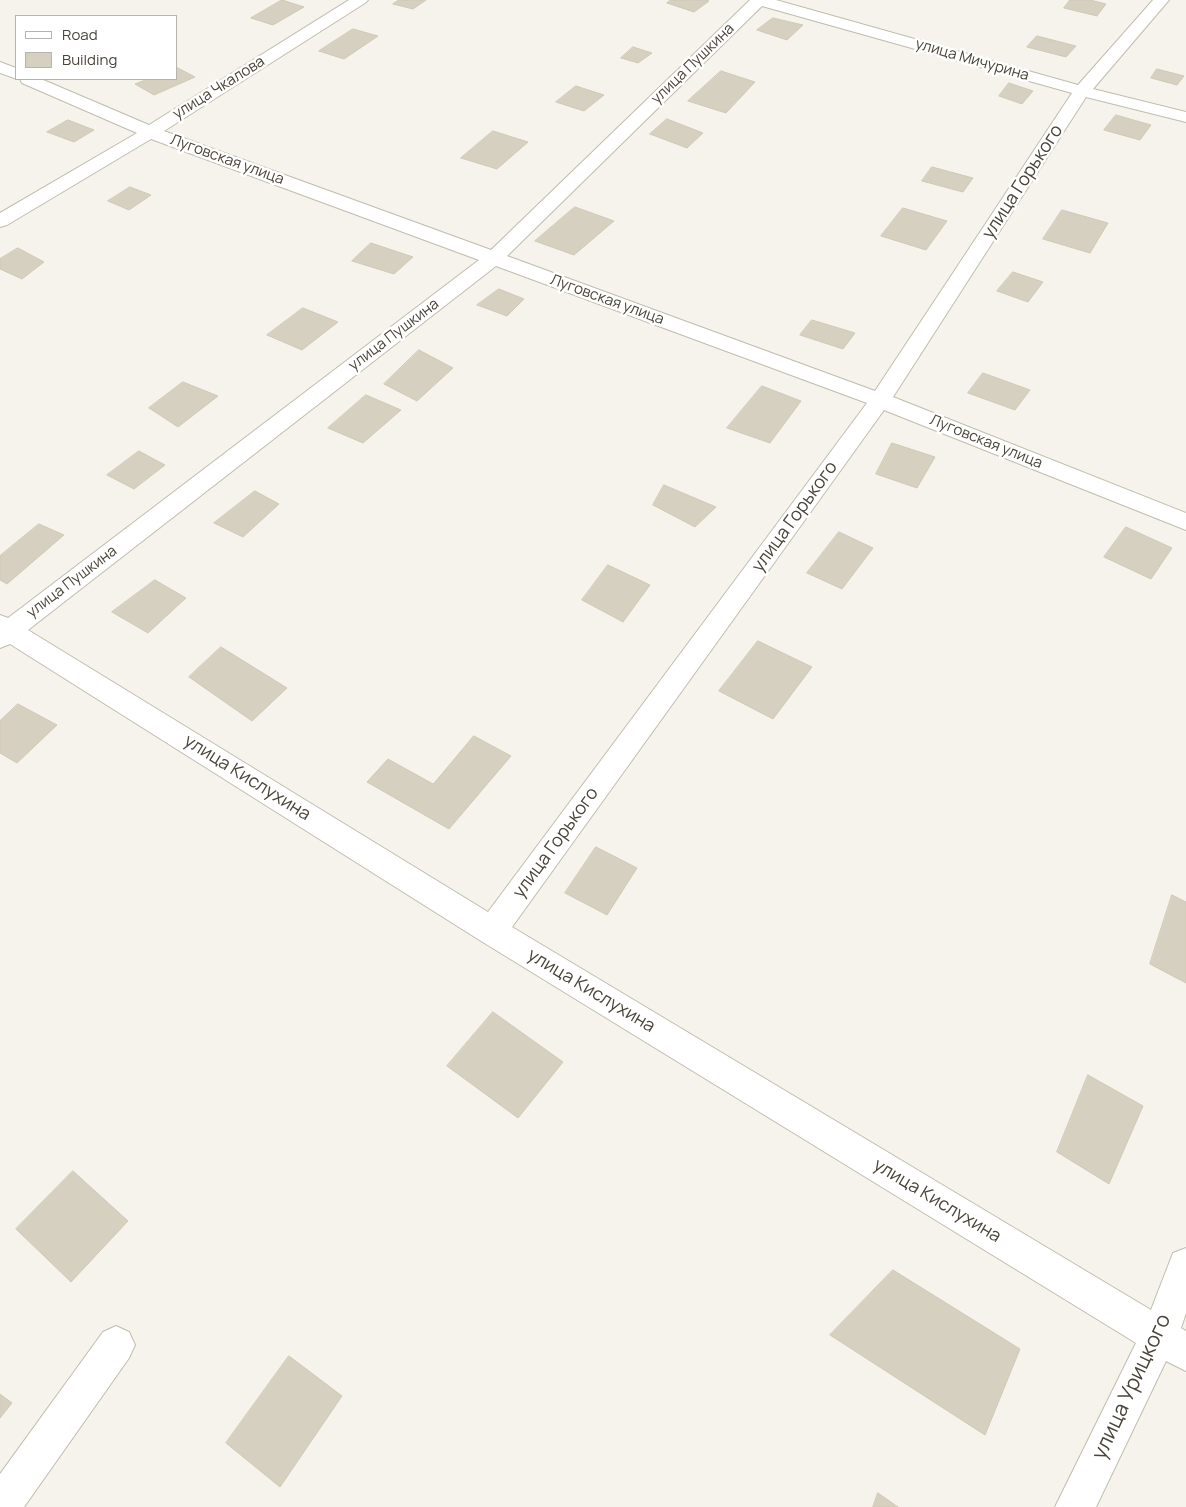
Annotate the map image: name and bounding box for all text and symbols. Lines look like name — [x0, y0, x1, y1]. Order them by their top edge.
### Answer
legend — [15, 15, 178, 80]
street label: улица Пушкина — [648, 20, 738, 108]
text: Road — [62, 24, 98, 45]
street label: улица Мичурина — [913, 35, 1031, 85]
text: Building — [62, 49, 117, 70]
street label: улица Чкалова — [170, 53, 268, 123]
street label: улица Горького — [978, 121, 1068, 243]
street label: Луговская улица — [168, 131, 286, 189]
street label: Луговская улица — [548, 271, 666, 329]
street label: улица Пушкина — [345, 295, 443, 375]
street label: Луговская улица — [927, 411, 1045, 473]
street label: улица Горького — [748, 457, 842, 577]
street label: улица Пушкина — [23, 542, 121, 622]
street label: улица Кислухина — [180, 730, 314, 826]
street label: улица Горького — [509, 783, 603, 903]
street label: улица Кислухина — [523, 944, 659, 1038]
street label: улица Кислухина — [869, 1154, 1005, 1248]
street label: улица Урицкого — [1087, 1310, 1177, 1464]

